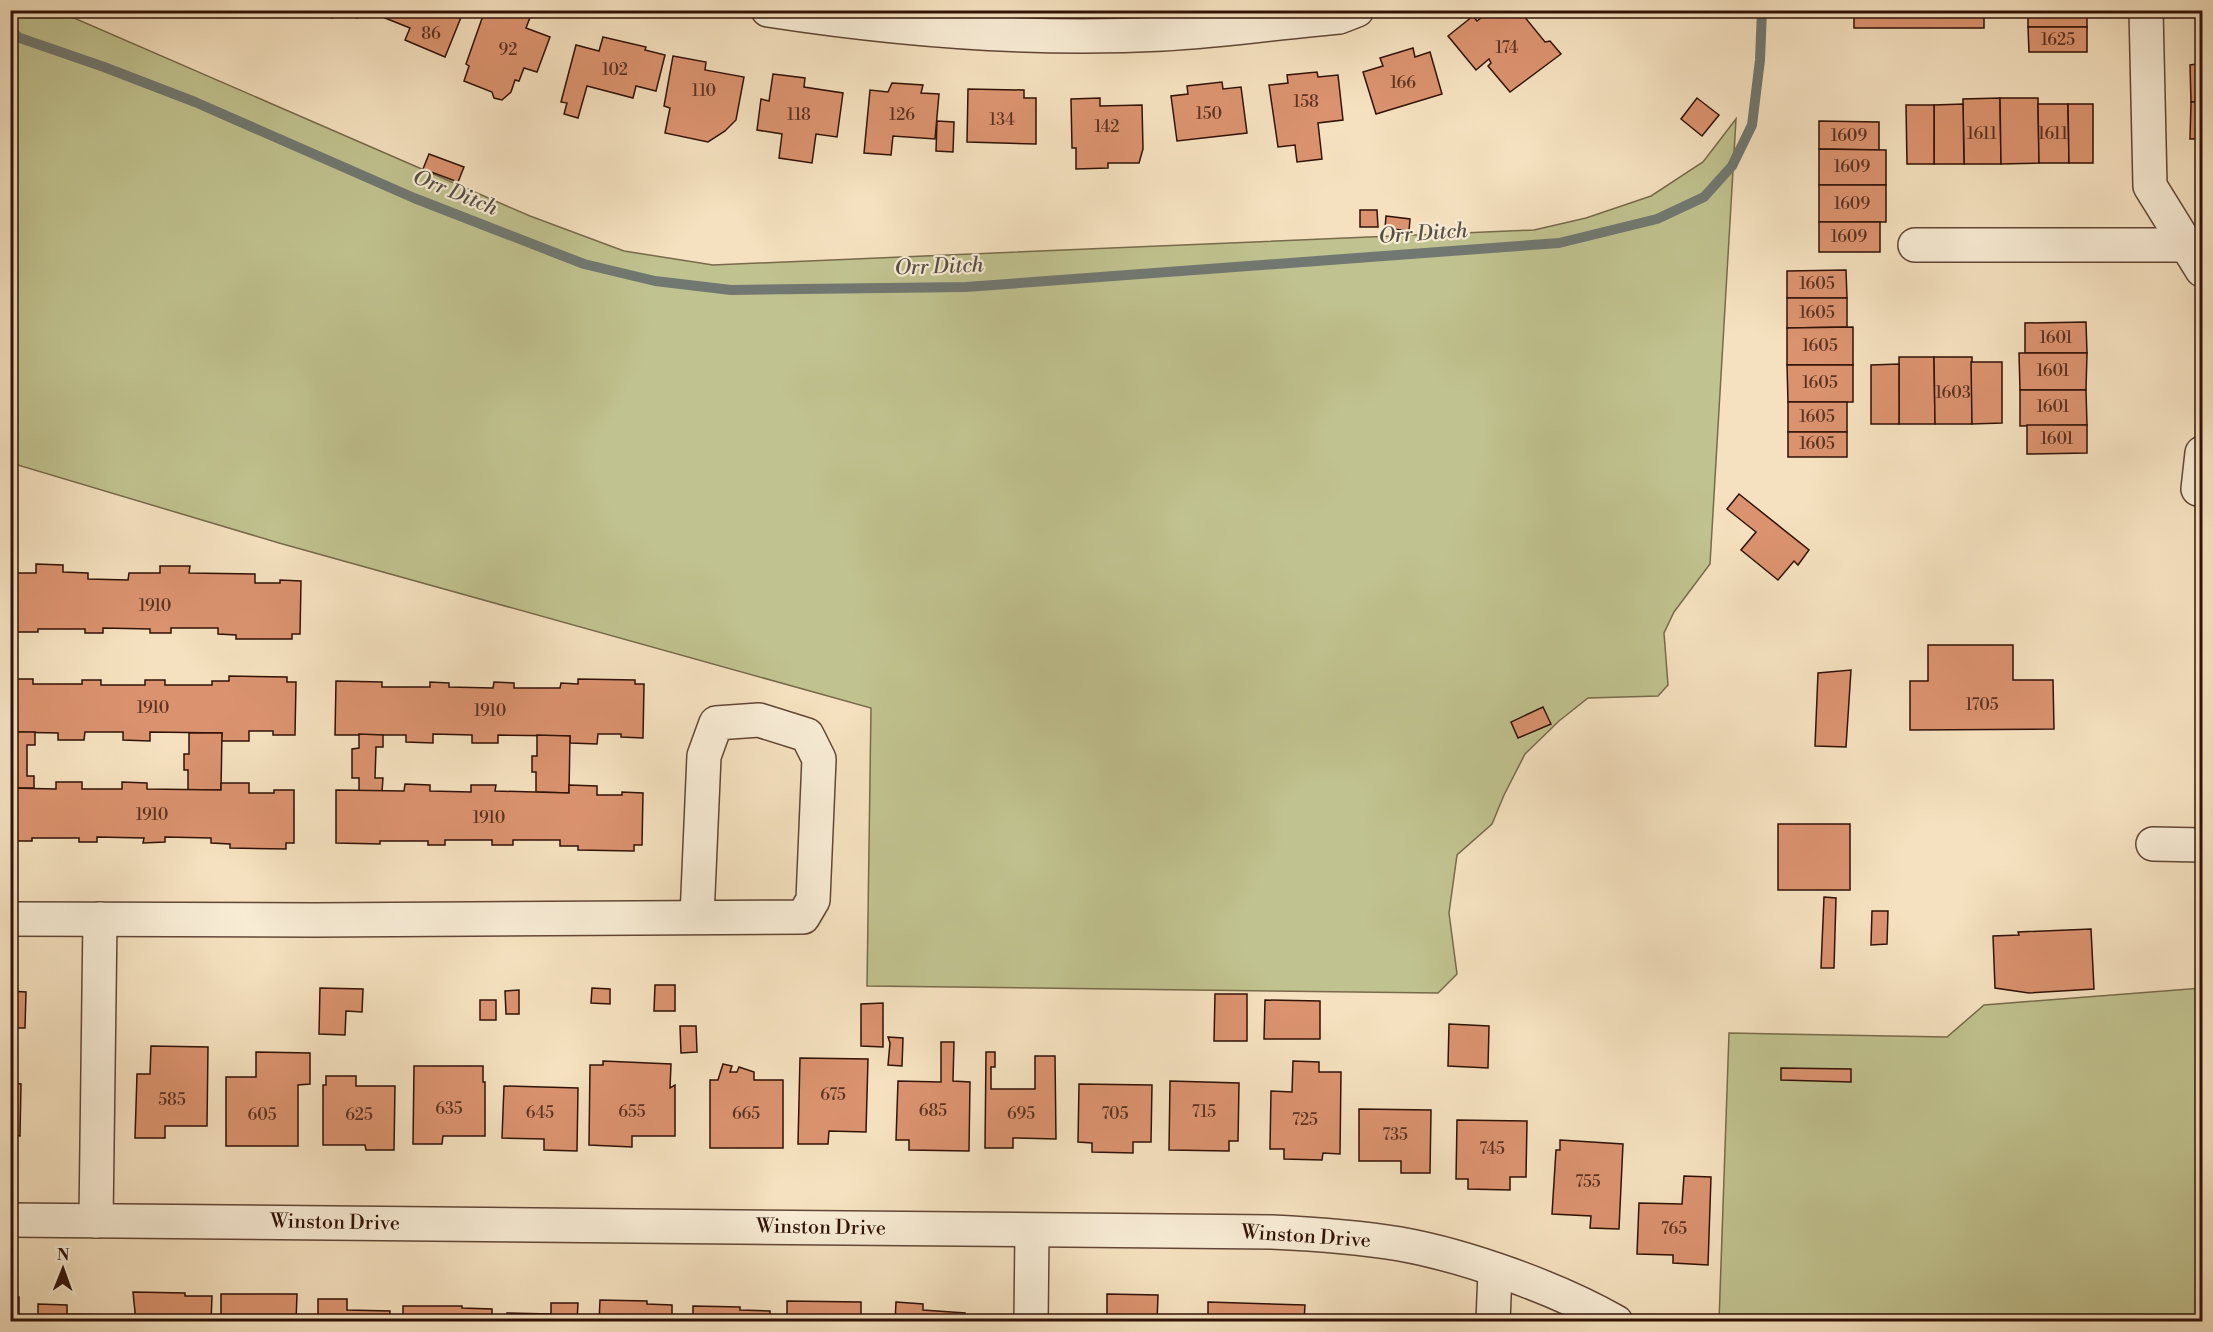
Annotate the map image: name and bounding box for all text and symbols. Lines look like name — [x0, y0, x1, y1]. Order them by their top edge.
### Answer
house number: 86 — [421, 24, 441, 44]
house number: 1625 — [2041, 30, 2075, 50]
house number: 174 — [1496, 38, 1519, 58]
house number: 92 — [499, 40, 517, 60]
house number: 102 — [602, 60, 628, 80]
house number: 166 — [1390, 73, 1416, 93]
house number: 110 — [692, 81, 716, 101]
house number: 158 — [1293, 92, 1319, 112]
house number: 150 — [1196, 104, 1222, 124]
house number: 118 — [787, 105, 811, 125]
house number: 126 — [889, 105, 915, 125]
house number: 134 — [989, 110, 1015, 130]
house number: 142 — [1095, 117, 1119, 137]
house number: 1611 — [1967, 124, 1997, 144]
house number: 1611 — [2038, 124, 2068, 144]
house number: 1609 — [1831, 126, 1867, 146]
house number: 1609 — [1834, 157, 1870, 177]
water label: Orr Ditch — [409, 164, 501, 222]
house number: 1609 — [1834, 194, 1870, 214]
water label: Orr Ditch — [1378, 218, 1469, 250]
house number: 1609 — [1831, 227, 1867, 247]
water label: Orr Ditch — [894, 252, 984, 282]
house number: 1605 — [1799, 274, 1835, 294]
house number: 1605 — [1799, 303, 1835, 323]
house number: 1601 — [2039, 328, 2073, 348]
house number: 1605 — [1802, 336, 1838, 356]
house number: 1601 — [2036, 361, 2070, 381]
house number: 1605 — [1802, 373, 1838, 393]
house number: 1603 — [1935, 383, 1971, 403]
house number: 1601 — [2036, 397, 2070, 417]
house number: 1605 — [1799, 407, 1835, 427]
house number: 1601 — [2040, 429, 2074, 449]
house number: 1605 — [1799, 434, 1835, 454]
house number: 1910 — [139, 596, 171, 616]
house number: 1705 — [1965, 695, 1999, 715]
house number: 1910 — [137, 698, 169, 718]
house number: 1910 — [474, 701, 506, 721]
house number: 1910 — [136, 805, 168, 825]
house number: 1910 — [473, 808, 505, 828]
house number: 675 — [820, 1085, 846, 1105]
house number: 585 — [158, 1090, 186, 1110]
house number: 635 — [435, 1099, 463, 1119]
house number: 685 — [919, 1101, 947, 1121]
house number: 655 — [618, 1102, 646, 1122]
house number: 715 — [1192, 1102, 1216, 1122]
house number: 645 — [526, 1103, 554, 1123]
house number: 665 — [732, 1104, 760, 1124]
house number: 695 — [1007, 1104, 1035, 1124]
house number: 705 — [1101, 1104, 1129, 1124]
house number: 605 — [247, 1105, 277, 1125]
house number: 625 — [345, 1105, 373, 1125]
house number: 725 — [1292, 1110, 1318, 1130]
house number: 735 — [1382, 1125, 1408, 1145]
house number: 745 — [1479, 1139, 1505, 1159]
house number: 755 — [1575, 1172, 1601, 1192]
street label: Winston Drive — [269, 1209, 400, 1237]
street label: Winston Drive — [755, 1214, 886, 1242]
house number: 765 — [1661, 1219, 1687, 1239]
street label: Winston Drive — [1239, 1220, 1372, 1254]
north arrow — [33, 1239, 93, 1299]
text: N — [57, 1245, 70, 1265]

